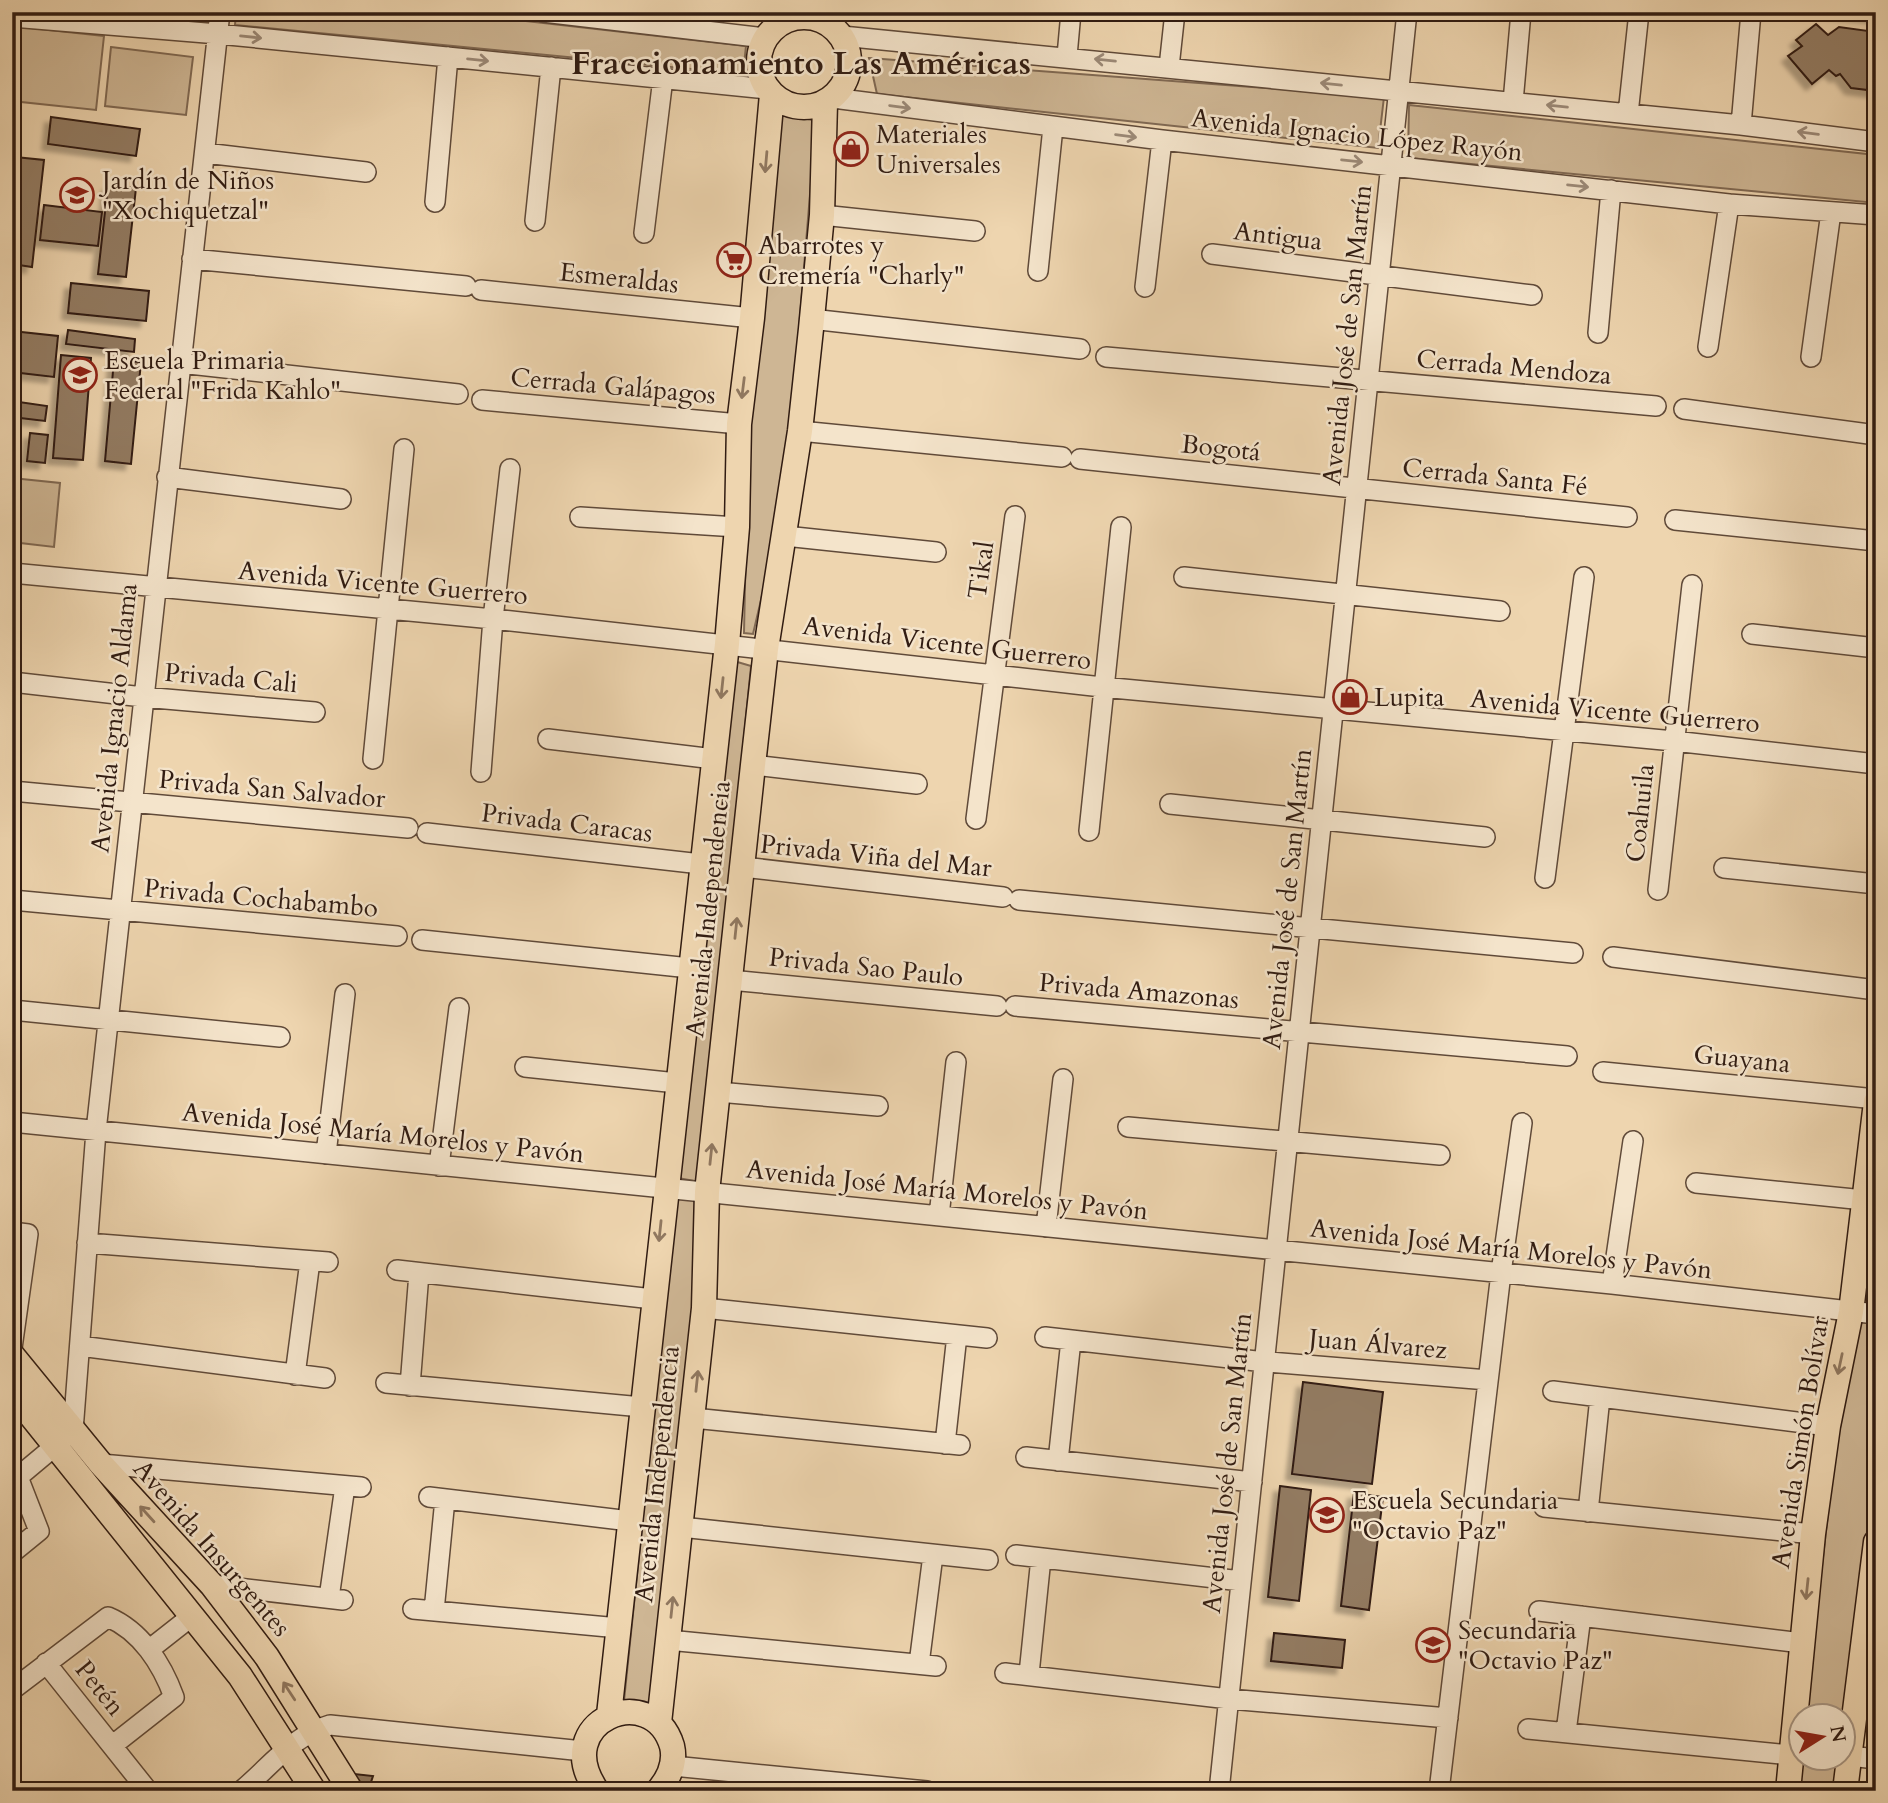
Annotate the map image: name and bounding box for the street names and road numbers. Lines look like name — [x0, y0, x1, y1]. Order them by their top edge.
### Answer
street label: Avenida Ignacio López Rayón — [1190, 100, 1525, 170]
street label: Avenida José de San Martín — [1314, 183, 1380, 487]
street label: Antigua — [1232, 213, 1324, 259]
street label: Esmeraldas — [558, 254, 680, 302]
street label: Cerrada Mendoza — [1415, 341, 1613, 393]
street label: Cerrada Galápagos — [509, 360, 717, 412]
street label: Bogotá — [1179, 426, 1263, 470]
street label: Cerrada Santa Fé — [1401, 450, 1589, 504]
street label: Tikal — [960, 538, 1002, 601]
street label: Avenida Vicente Guerrero — [237, 553, 529, 613]
street label: Avenida Ignacio Aldama — [82, 582, 146, 854]
street label: Avenida Vicente Guerrero — [801, 608, 1093, 678]
street label: Privada Cali — [163, 655, 299, 701]
street label: Avenida Vicente Guerrero — [1469, 681, 1761, 741]
street label: Avenida José de San Martín — [1254, 747, 1320, 1051]
street label: Privada San Salvador — [157, 762, 387, 816]
street label: Coahuila — [1617, 762, 1663, 864]
street label: Avenida Independencia — [677, 779, 739, 1039]
street label: Privada Caracas — [479, 795, 655, 851]
street label: Privada Viña del Mar — [759, 826, 994, 886]
street label: Privada Cochabambo — [142, 870, 380, 926]
street label: Privada Sao Paulo — [767, 939, 965, 995]
street label: Privada Amazonas — [1037, 965, 1241, 1017]
street label: Guayana — [1692, 1037, 1792, 1081]
street label: Avenida José María Morelos y Pavón — [180, 1094, 586, 1172]
street label: Avenida José María Morelos y Pavón — [744, 1151, 1150, 1229]
street label: Avenida José María Morelos y Pavón — [1308, 1210, 1714, 1288]
street label: Avenida José de San Martín — [1194, 1311, 1260, 1615]
street label: Avenida Simón Bolívar — [1763, 1313, 1837, 1571]
street label: Juan Álvarez — [1304, 1320, 1449, 1368]
street label: Avenida Independencia — [626, 1344, 688, 1604]
street label: Avenida Insurgentes — [125, 1452, 299, 1644]
street label: Petén — [67, 1653, 133, 1723]

